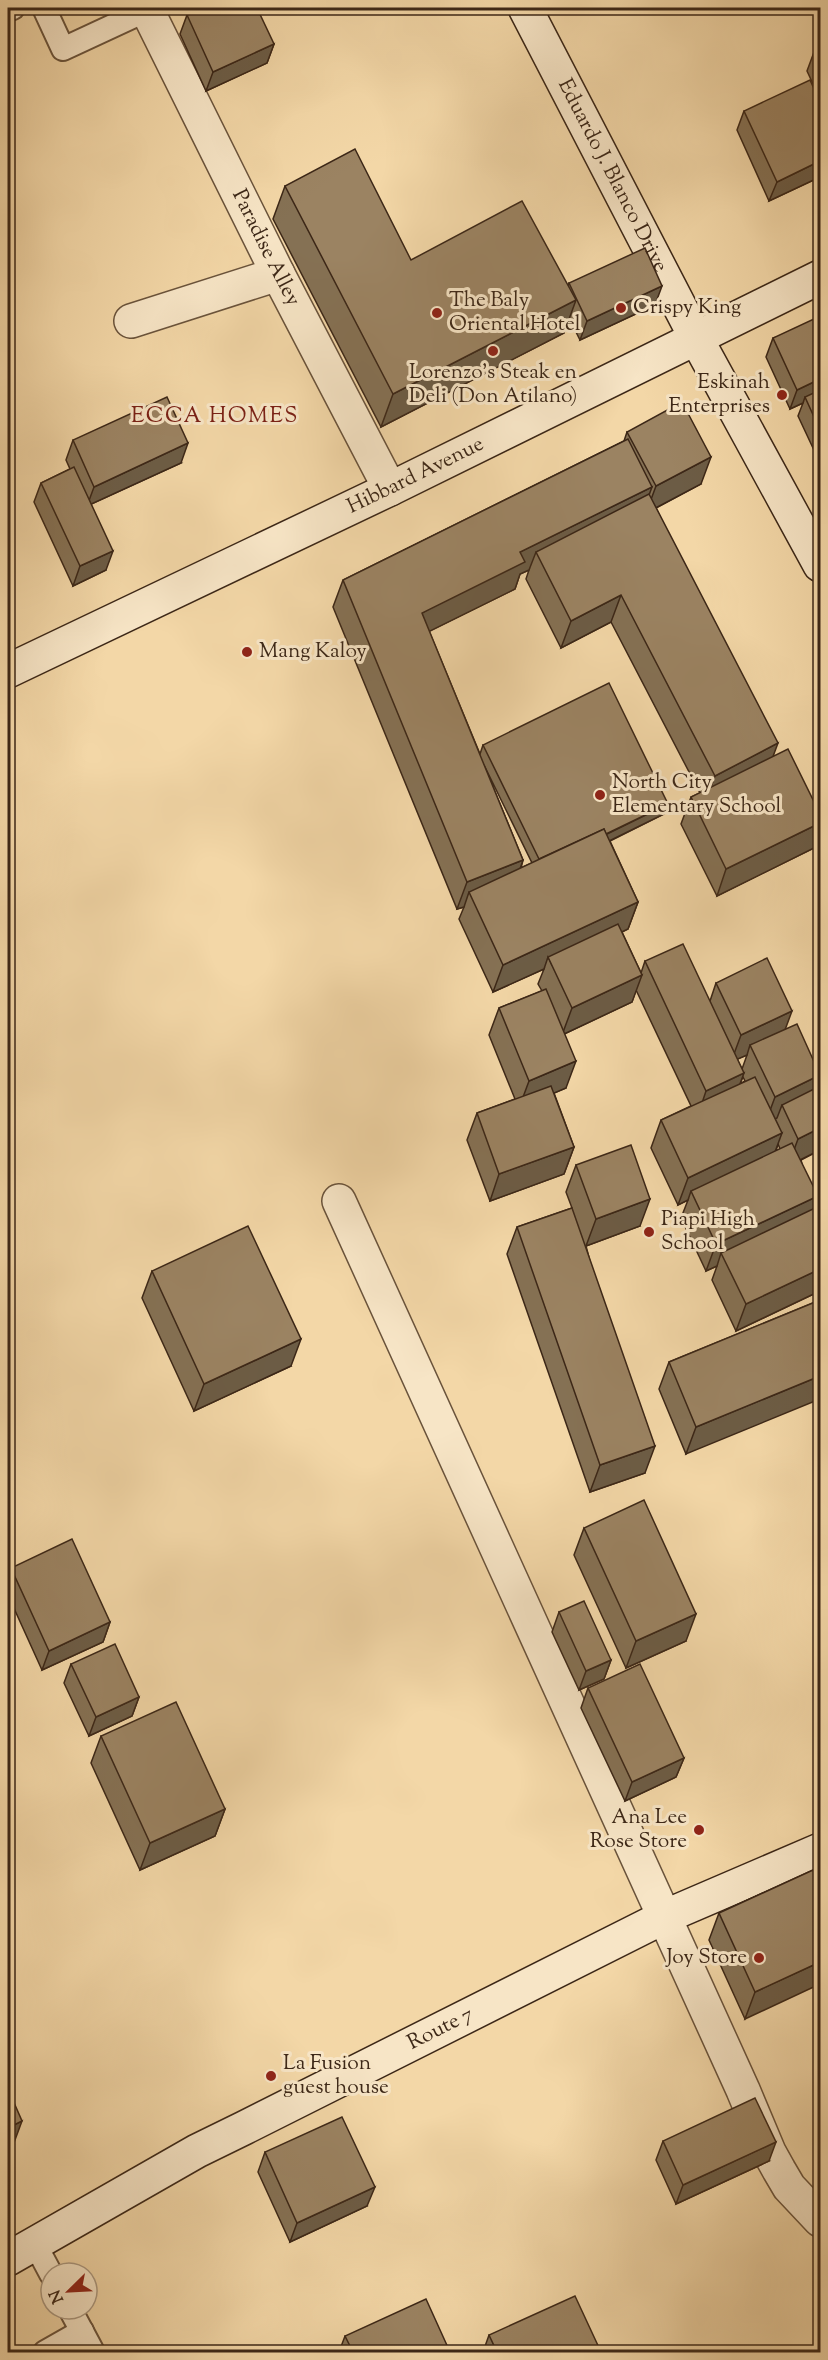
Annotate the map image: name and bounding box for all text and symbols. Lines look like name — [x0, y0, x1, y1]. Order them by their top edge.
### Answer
street label: Eduardo J. Blanco Drive — [549, 74, 675, 278]
street label: Paradise Alley — [223, 184, 308, 312]
place label: The Baly Oriental Hotel — [449, 286, 581, 340]
place label: Crispy King — [633, 293, 741, 323]
marker: Crispy King — [614, 301, 628, 315]
marker: The Baly Oriental Hotel — [430, 306, 444, 320]
marker: Lorenzo's Steak en Deli (Don Atilano) — [486, 344, 500, 358]
place label: Lorenzo's Steak en Deli (Don Atilano) — [409, 358, 577, 412]
place label: Eskinah Enterprises — [668, 368, 770, 422]
marker: Eskinah Enterprises — [775, 388, 789, 402]
district label: ECCA HOMES — [131, 401, 299, 433]
street label: Hibbard Avenue — [342, 430, 489, 522]
place label: Mang Kaloy — [259, 637, 367, 667]
marker: Mang Kaloy — [240, 645, 254, 659]
place label: North City Elementary School — [612, 768, 782, 822]
marker: North City Elementary School — [593, 788, 607, 802]
place label: Piapi High School — [661, 1205, 755, 1259]
marker: Piapi High School — [642, 1225, 656, 1239]
place label: Ana Lee Rose Store — [590, 1803, 687, 1857]
marker: Ana Lee Rose Store — [692, 1823, 706, 1837]
place label: Joy Store — [665, 1943, 747, 1973]
marker: Joy Store — [752, 1951, 766, 1965]
street label: Route 7 — [403, 2000, 479, 2058]
place label: La Fusion guest house — [283, 2049, 389, 2103]
marker: La Fusion guest house — [264, 2069, 278, 2083]
north arrow — [39, 2261, 99, 2321]
text: N — [44, 2285, 71, 2307]

